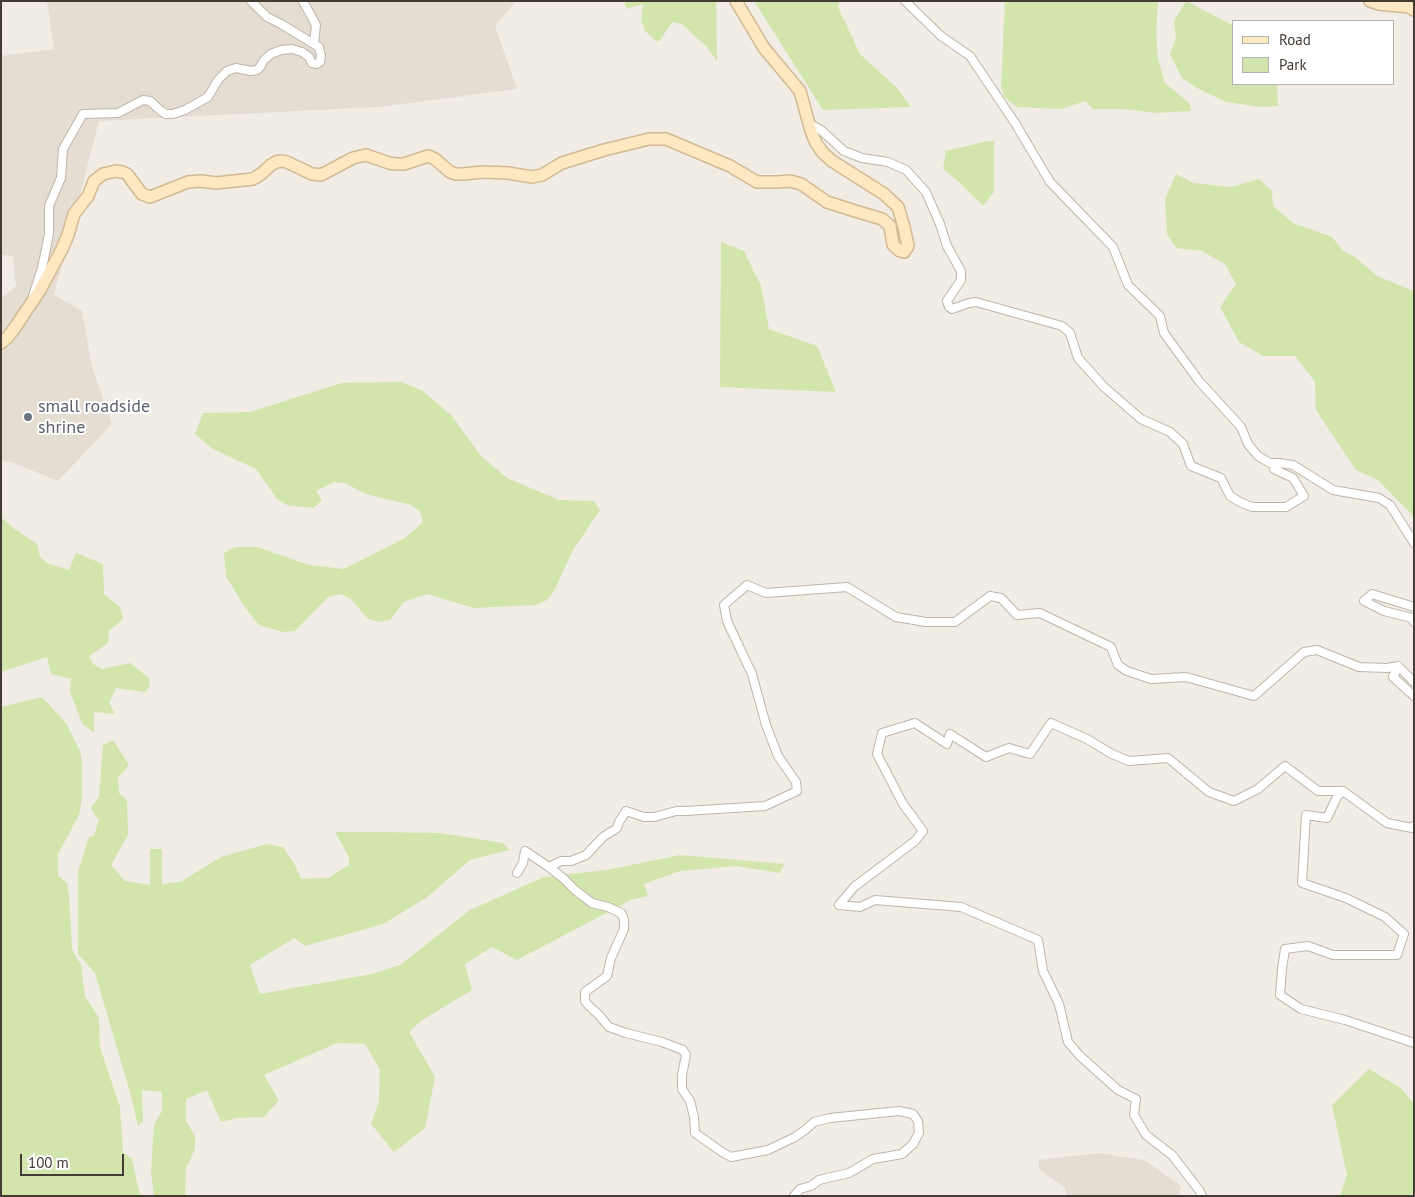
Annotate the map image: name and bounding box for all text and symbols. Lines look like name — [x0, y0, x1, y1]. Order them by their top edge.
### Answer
legend — [1232, 20, 1395, 85]
text: Road — [1279, 30, 1311, 49]
text: Park — [1279, 55, 1307, 74]
place label: small roadside shrine — [38, 396, 150, 438]
marker: small roadside shrine — [22, 411, 34, 423]
scale bar — [22, 1144, 126, 1176]
text: 100 m — [28, 1153, 69, 1172]

